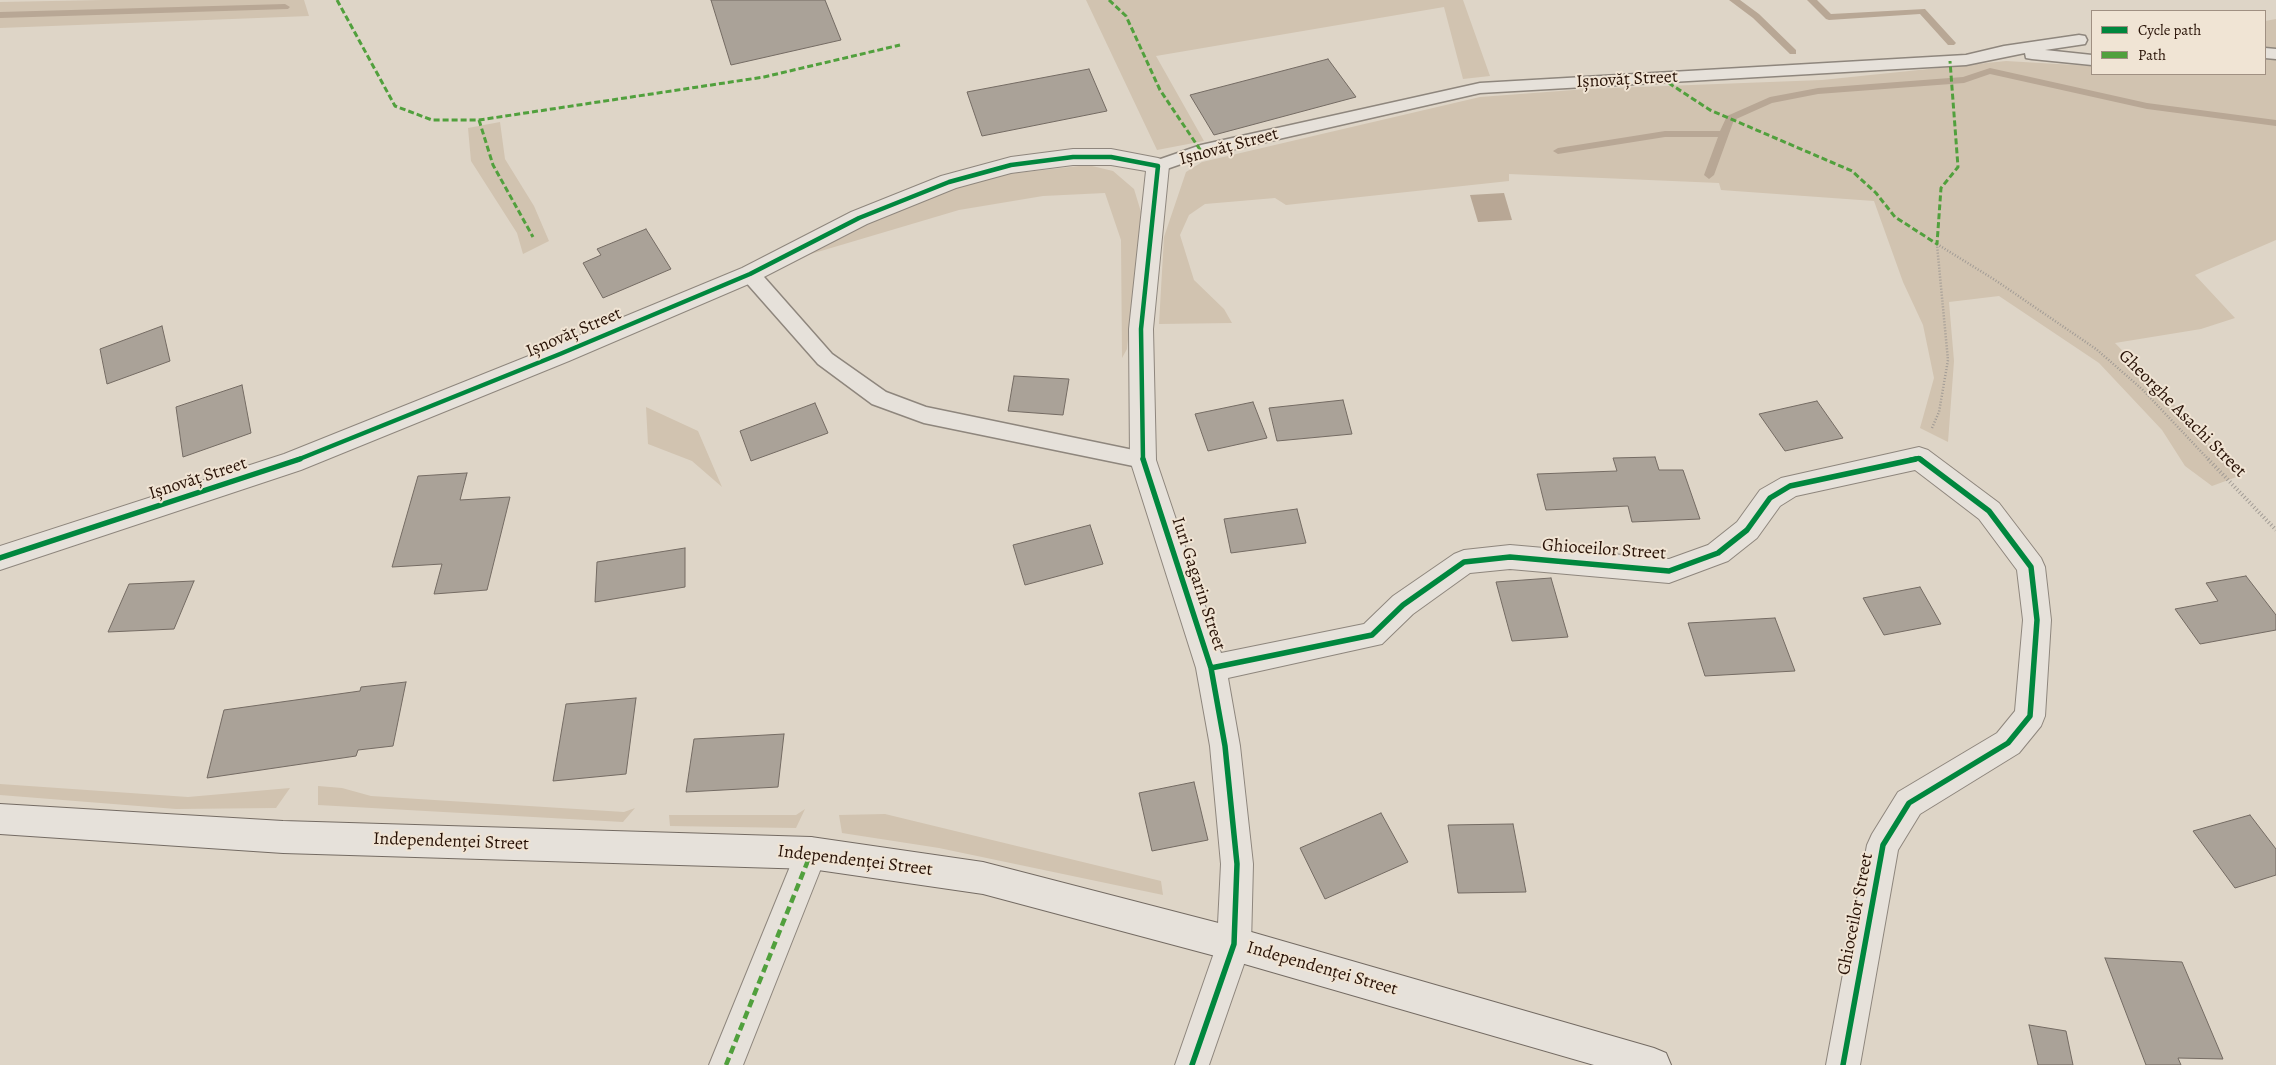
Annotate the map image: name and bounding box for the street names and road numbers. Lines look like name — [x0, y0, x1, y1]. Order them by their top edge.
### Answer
street label: Ișnovăț Street — [1576, 67, 1678, 93]
street label: Ișnovăț Street — [1177, 123, 1281, 171]
street label: Ișnovăț Street — [523, 303, 625, 363]
street label: Gheorghe Asachi Street — [2114, 346, 2250, 482]
street label: Ișnovăț Street — [146, 453, 250, 505]
street label: Iuri Gagarin Street — [1166, 515, 1230, 653]
street label: Ghioceilor Street — [1541, 535, 1667, 565]
street label: Independenței Street — [373, 828, 529, 856]
street label: Independenței Street — [776, 841, 934, 881]
street label: Ghioceilor Street — [1834, 851, 1878, 977]
street label: Independenței Street — [1244, 937, 1400, 1001]

